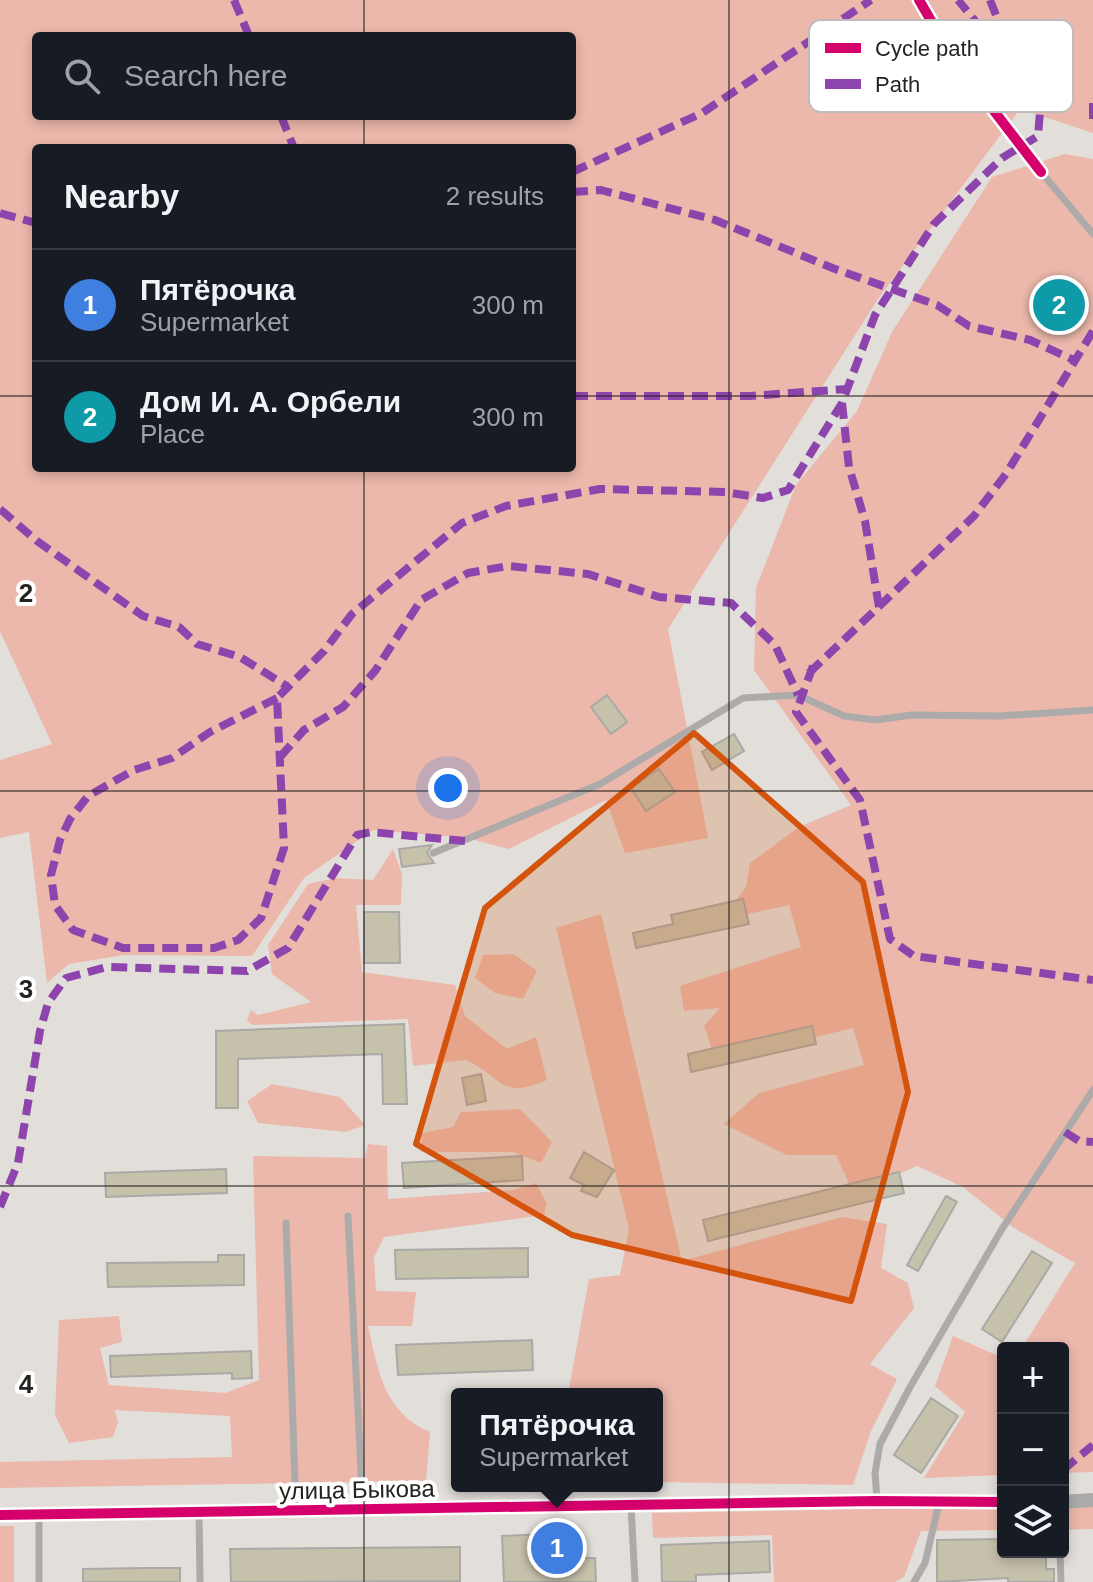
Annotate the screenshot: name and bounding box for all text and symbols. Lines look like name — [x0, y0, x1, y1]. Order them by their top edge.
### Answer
legend — [809, 20, 1073, 112]
search box — [32, 32, 576, 120]
text: Cycle path — [875, 36, 979, 61]
icon: search — [60, 54, 104, 98]
text: Search here — [124, 59, 287, 92]
text: Path — [875, 72, 920, 97]
text: Nearby — [64, 177, 179, 215]
text: 2 results — [446, 181, 544, 211]
text: Пятёрочка — [140, 273, 295, 306]
pin: 2 — [1033, 275, 1085, 335]
text: 1 — [83, 290, 97, 320]
text: 300 m — [472, 290, 544, 320]
text: Supermarket — [140, 307, 289, 337]
text: Дом И. А. Орбели — [140, 385, 401, 418]
text: 2 — [83, 402, 97, 432]
text: 300 m — [472, 402, 544, 432]
text: Place — [140, 419, 205, 449]
text: 2 — [19, 578, 33, 608]
your location — [428, 768, 468, 808]
text: 3 — [19, 974, 33, 1004]
map controls — [997, 1342, 1069, 1558]
button: + — [997, 1342, 1069, 1414]
text: 4 — [19, 1369, 34, 1399]
popup — [451, 1388, 663, 1492]
text: Пятёрочка — [479, 1408, 635, 1441]
button: − — [997, 1414, 1069, 1486]
text: Supermarket — [479, 1442, 628, 1472]
street label: улица Быкова — [279, 1475, 436, 1504]
button: layers — [997, 1486, 1069, 1558]
pin: 1 — [531, 1518, 583, 1578]

